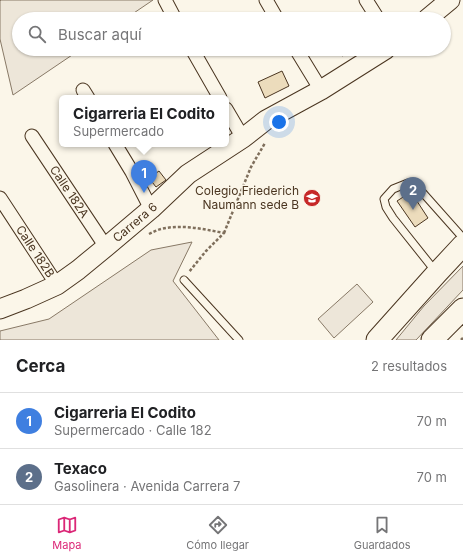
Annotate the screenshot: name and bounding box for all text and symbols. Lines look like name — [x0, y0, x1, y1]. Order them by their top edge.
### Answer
search box — [12, 12, 451, 56]
icon: search — [26, 23, 48, 45]
text: Buscar aquí — [58, 25, 142, 44]
popup — [59, 95, 229, 147]
text: Cigarreria El Codito — [73, 104, 215, 123]
your location — [269, 112, 289, 132]
text: Supermercado — [73, 123, 164, 139]
pin: 1 — [131, 160, 157, 193]
street label: Calle 182A — [47, 162, 92, 220]
pin: 2 — [400, 177, 426, 210]
place label: Colegio Friederich Naumann sede B — [195, 183, 299, 212]
school or university icon: Colegio Friederich Naumann sede B — [302, 188, 322, 208]
street label: Carrera 6 — [109, 199, 160, 245]
street label: Calle 182B — [13, 222, 58, 280]
text: Cerca — [16, 356, 65, 376]
text: 2 resultados — [371, 358, 447, 374]
text: Cigarreria El Codito — [54, 403, 196, 422]
text: 1 — [26, 413, 32, 429]
text: 70 m — [417, 413, 447, 429]
text: Supermercado · Calle 182 — [54, 422, 212, 438]
text: Texaco — [54, 459, 107, 478]
text: 2 — [25, 469, 33, 485]
text: 70 m — [417, 469, 447, 485]
text: Gasolinera · Avenida Carrera 7 — [54, 478, 240, 494]
tab: Mapa — [52, 514, 82, 552]
tab: Cómo llegar — [186, 514, 249, 552]
tab: Guardados — [354, 514, 411, 552]

